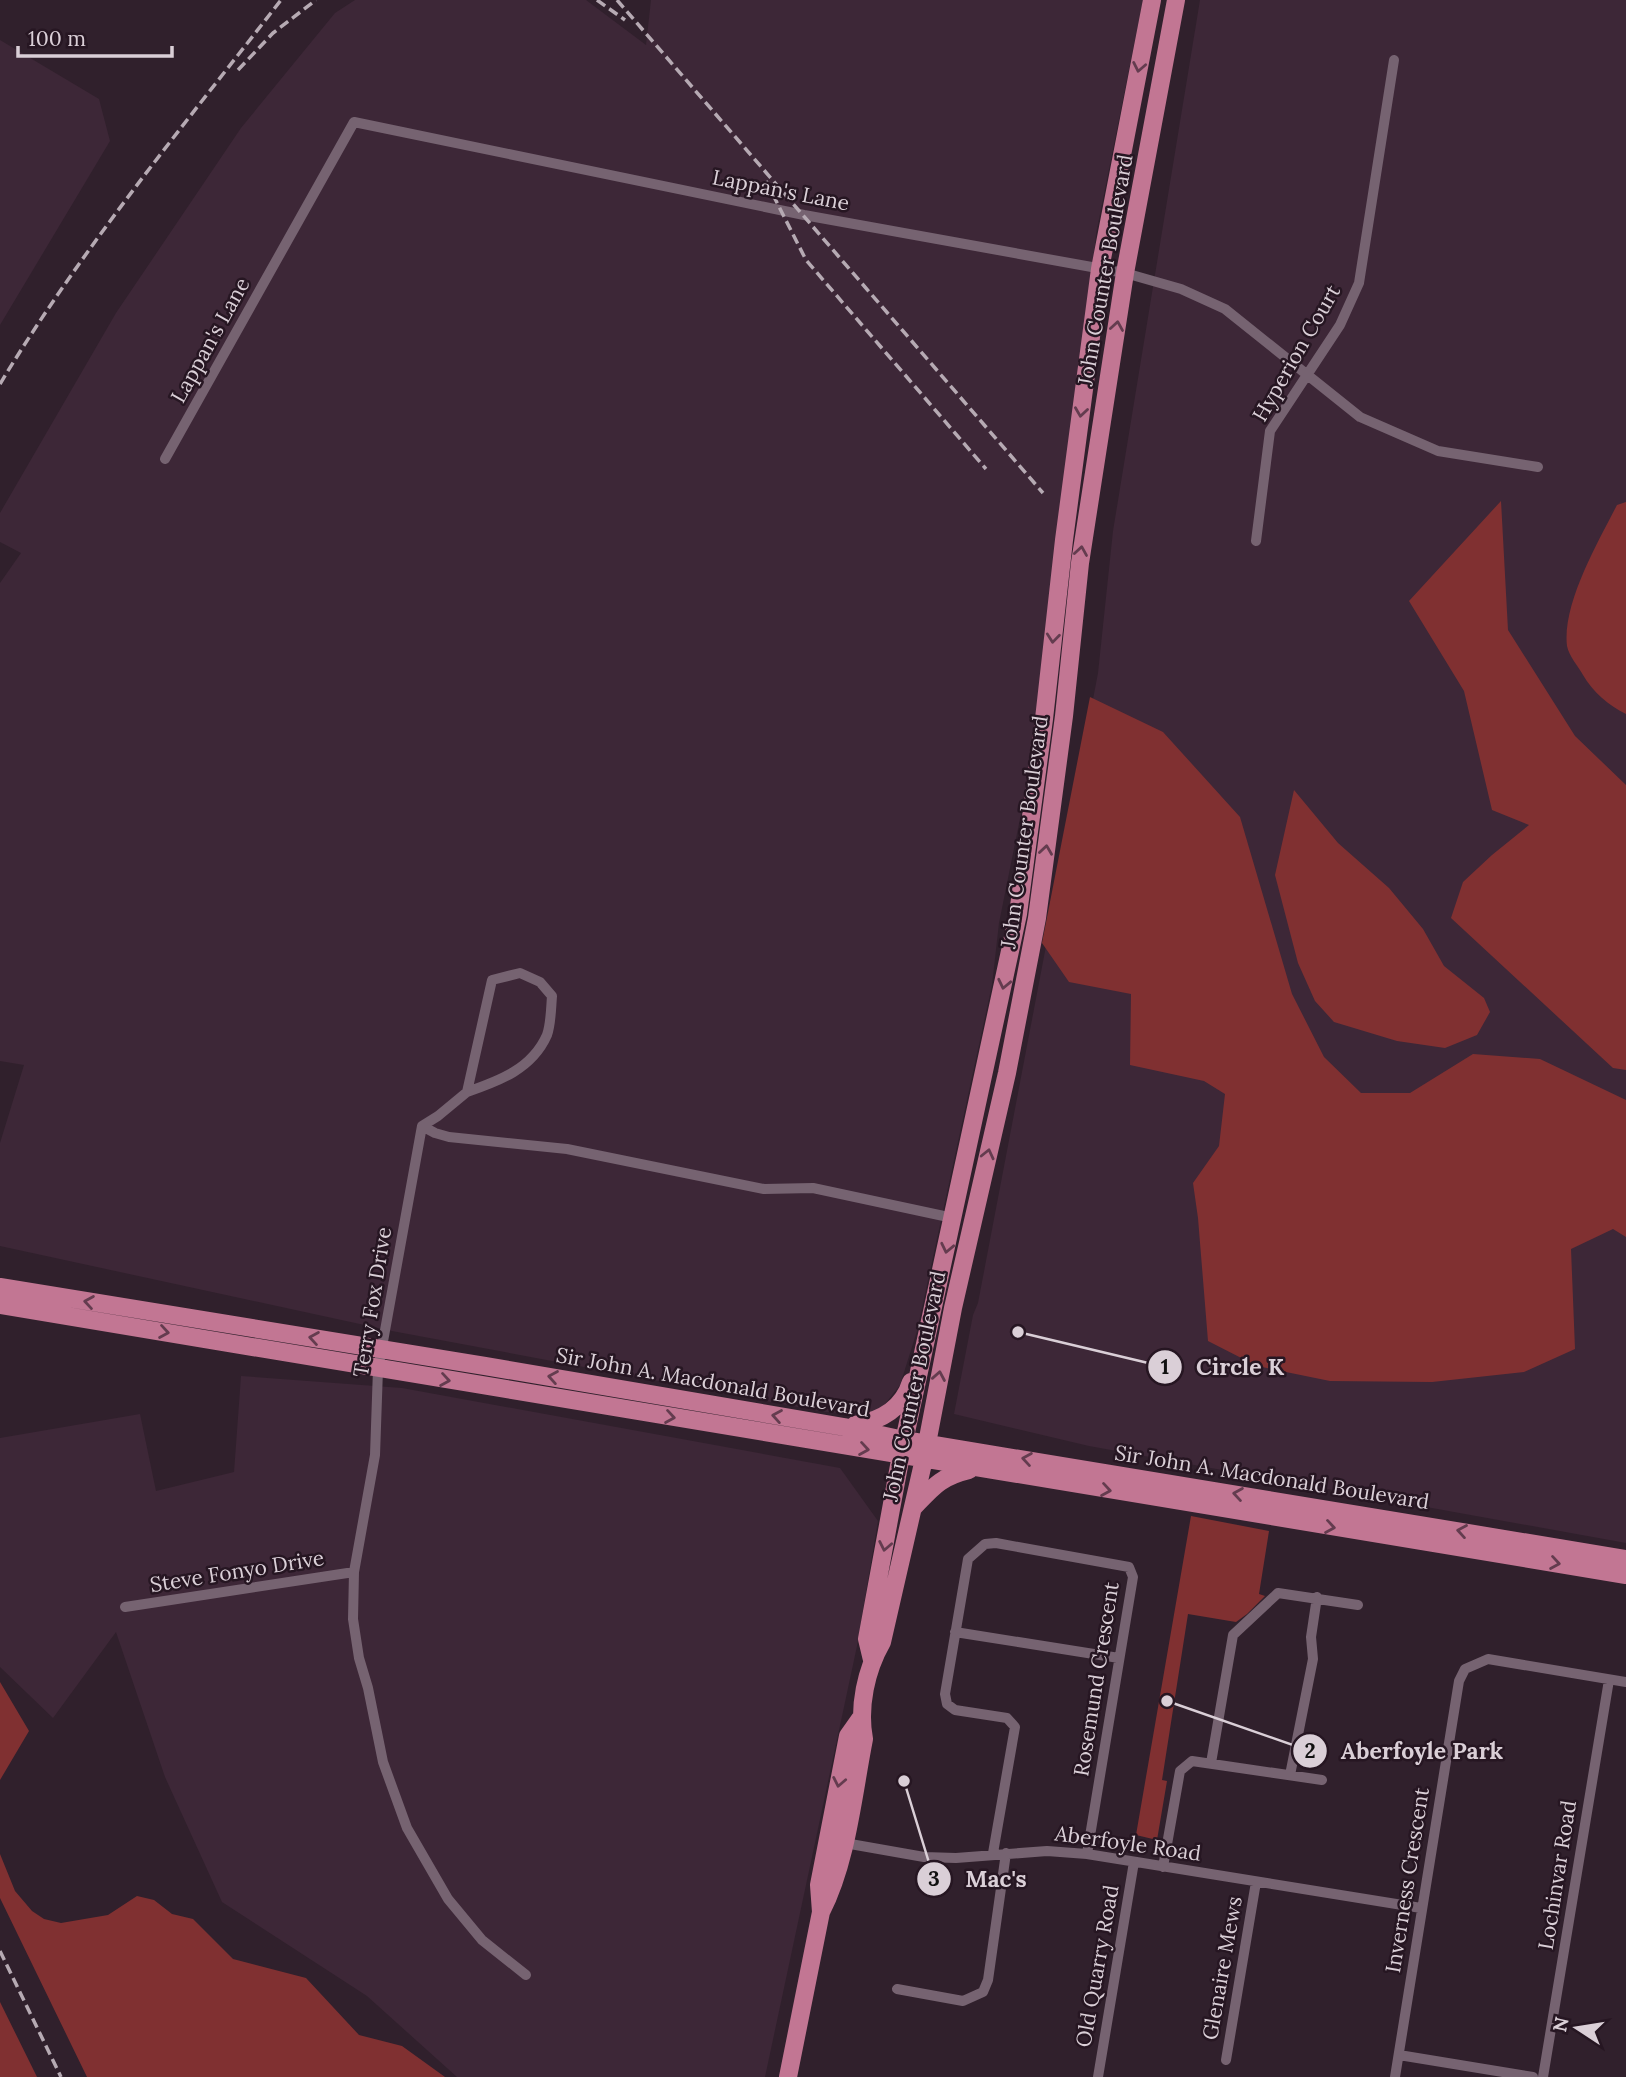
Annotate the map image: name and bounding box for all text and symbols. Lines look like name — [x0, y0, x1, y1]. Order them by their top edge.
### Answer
scale bar — [18, 14, 172, 58]
text: 100 m — [28, 25, 86, 52]
one-way arrow — [1133, 61, 1148, 73]
street label: John Counter Boulevard — [1071, 152, 1139, 389]
street label: Lappan's Lane — [710, 163, 852, 217]
street label: Lappan's Lane — [164, 273, 256, 407]
street label: Hyperion Court — [1246, 279, 1346, 426]
one-way arrow — [1109, 320, 1124, 332]
one-way arrow — [1074, 406, 1089, 418]
one-way arrow — [1074, 545, 1089, 557]
one-way arrow — [1045, 632, 1060, 644]
street label: John Counter Boulevard — [994, 714, 1054, 951]
one-way arrow — [1039, 844, 1054, 856]
one-way arrow — [997, 978, 1012, 990]
one-way arrow — [980, 1148, 994, 1160]
street label: Terry Fox Drive — [347, 1225, 397, 1379]
one-way arrow — [940, 1242, 955, 1254]
street label: John Counter Boulevard — [876, 1268, 952, 1505]
one-way arrow — [84, 1295, 95, 1310]
one-way arrow — [158, 1324, 170, 1339]
one-way arrow — [308, 1331, 320, 1346]
street label: Sir John A. Macdonald Boulevard — [554, 1341, 872, 1423]
callout: Circle K — [1147, 1345, 1298, 1389]
text: Circle K — [1196, 1352, 1285, 1381]
text: 1 — [1161, 1353, 1169, 1380]
one-way arrow — [547, 1370, 559, 1385]
one-way arrow — [931, 1370, 946, 1382]
one-way arrow — [439, 1372, 451, 1387]
one-way arrow — [664, 1409, 676, 1424]
one-way arrow — [771, 1409, 783, 1424]
street label: Sir John A. Macdonald Boulevard — [1113, 1439, 1431, 1515]
one-way arrow — [858, 1441, 870, 1456]
one-way arrow — [1022, 1452, 1033, 1467]
one-way arrow — [1100, 1482, 1112, 1497]
one-way arrow — [1232, 1487, 1244, 1502]
one-way arrow — [1324, 1519, 1336, 1534]
one-way arrow — [1456, 1524, 1468, 1539]
one-way arrow — [878, 1540, 893, 1552]
street label: Steve Fonyo Drive — [148, 1544, 326, 1598]
one-way arrow — [1549, 1555, 1561, 1570]
street label: Rosemund Crescent — [1067, 1579, 1125, 1778]
callout: Aberfoyle Park — [1292, 1729, 1518, 1773]
text: Aberfoyle Park — [1341, 1736, 1503, 1765]
text: 2 — [1304, 1737, 1316, 1764]
one-way arrow — [832, 1776, 847, 1788]
street label: Inverness Crescent — [1379, 1785, 1435, 1975]
street label: Lochinvar Road — [1532, 1798, 1582, 1952]
street label: Aberfoyle Road — [1052, 1819, 1203, 1867]
callout: Mac's — [916, 1857, 1040, 1901]
text: Mac's — [965, 1864, 1027, 1893]
text: 3 — [928, 1865, 940, 1892]
street label: Old Quarry Road — [1069, 1883, 1125, 2049]
street label: Glenaire Mews — [1196, 1894, 1248, 2042]
north arrow — [1542, 1993, 1612, 2063]
text: N — [1547, 2014, 1574, 2034]

